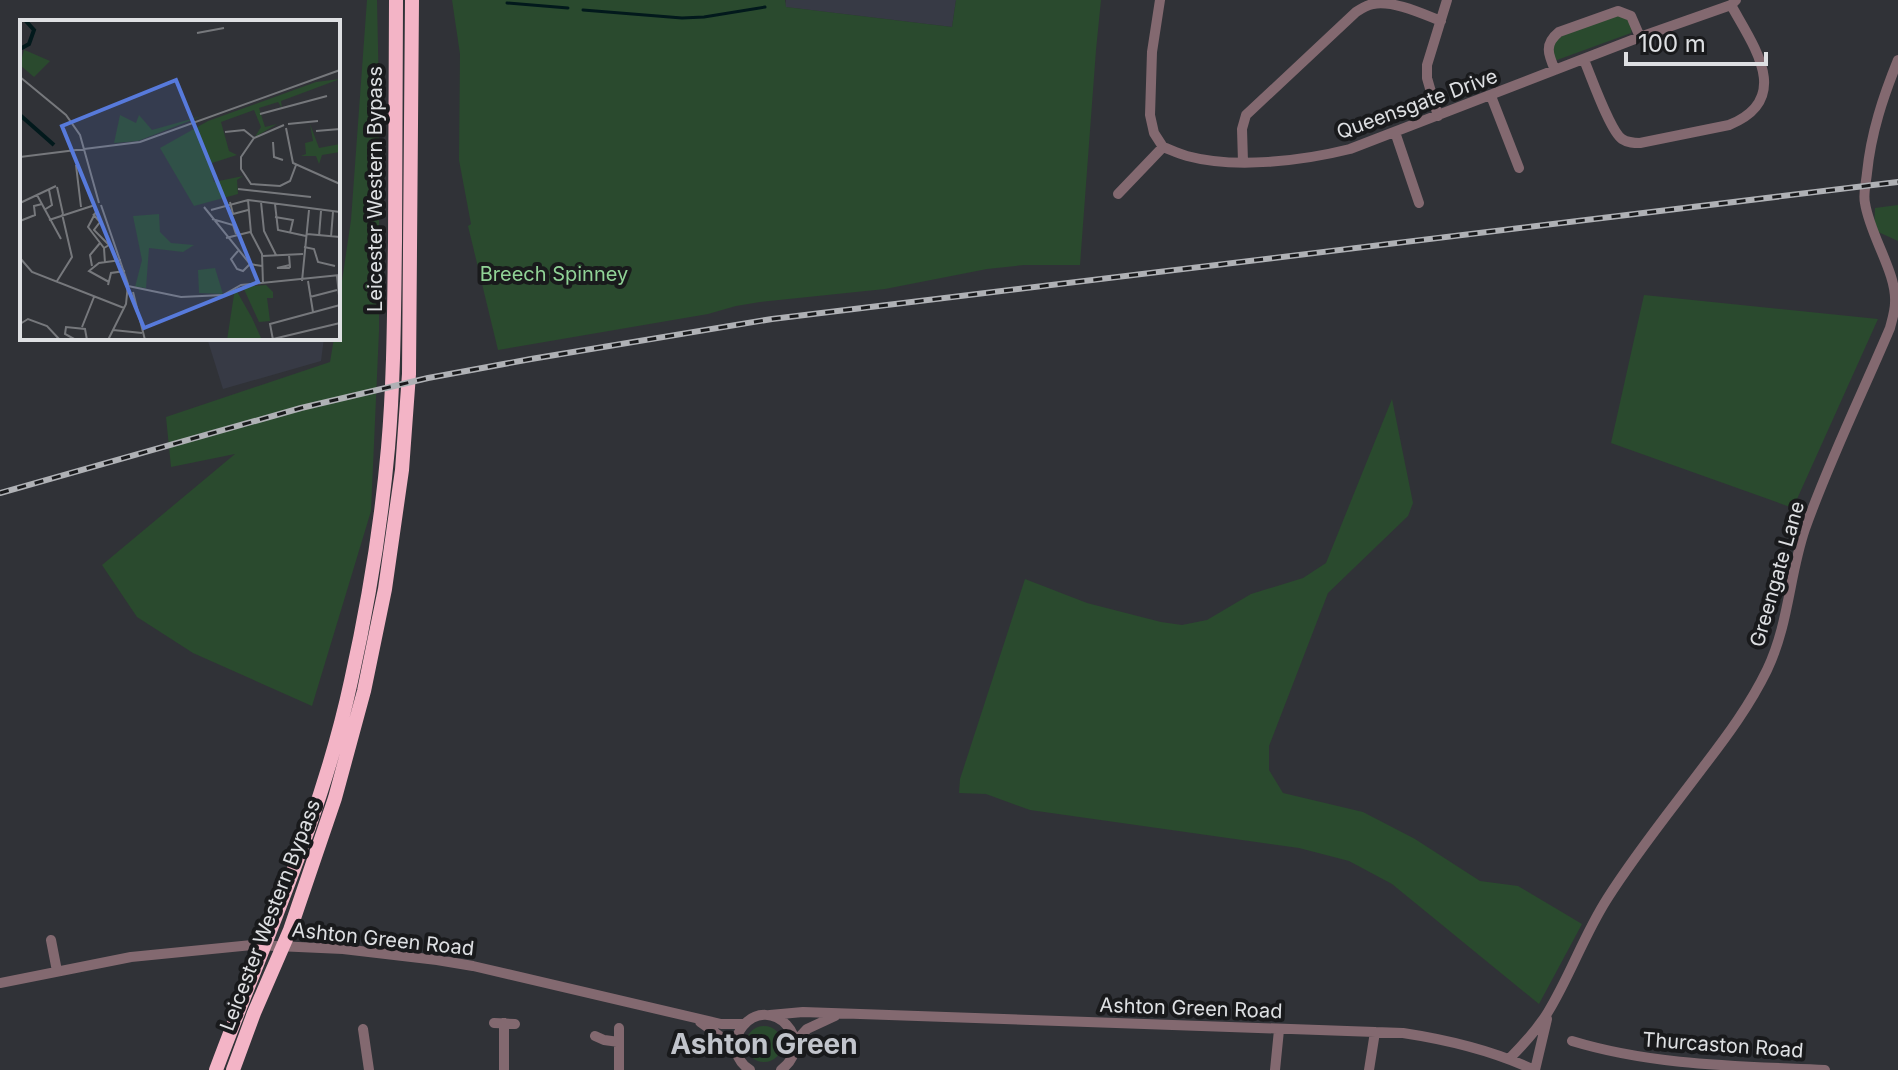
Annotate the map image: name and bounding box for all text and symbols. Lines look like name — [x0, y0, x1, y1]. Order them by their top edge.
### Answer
scale bar — [1626, 16, 1766, 66]
inset map — [20, 20, 340, 340]
text: 100 m — [1638, 29, 1706, 58]
street label: Queensgate Drive — [1333, 64, 1501, 144]
street label: Leicester Western Bypass — [363, 66, 387, 312]
park label: Breech Spinney — [480, 262, 628, 286]
street label: Greengate Lane — [1745, 498, 1809, 650]
street label: Leicester Western Bypass — [215, 796, 325, 1034]
street label: Ashton Green Road — [291, 917, 475, 961]
street label: Ashton Green Road — [1099, 993, 1283, 1023]
district label: Ashton Green — [670, 1027, 858, 1061]
street label: Thurcaston Road — [1642, 1027, 1804, 1063]

